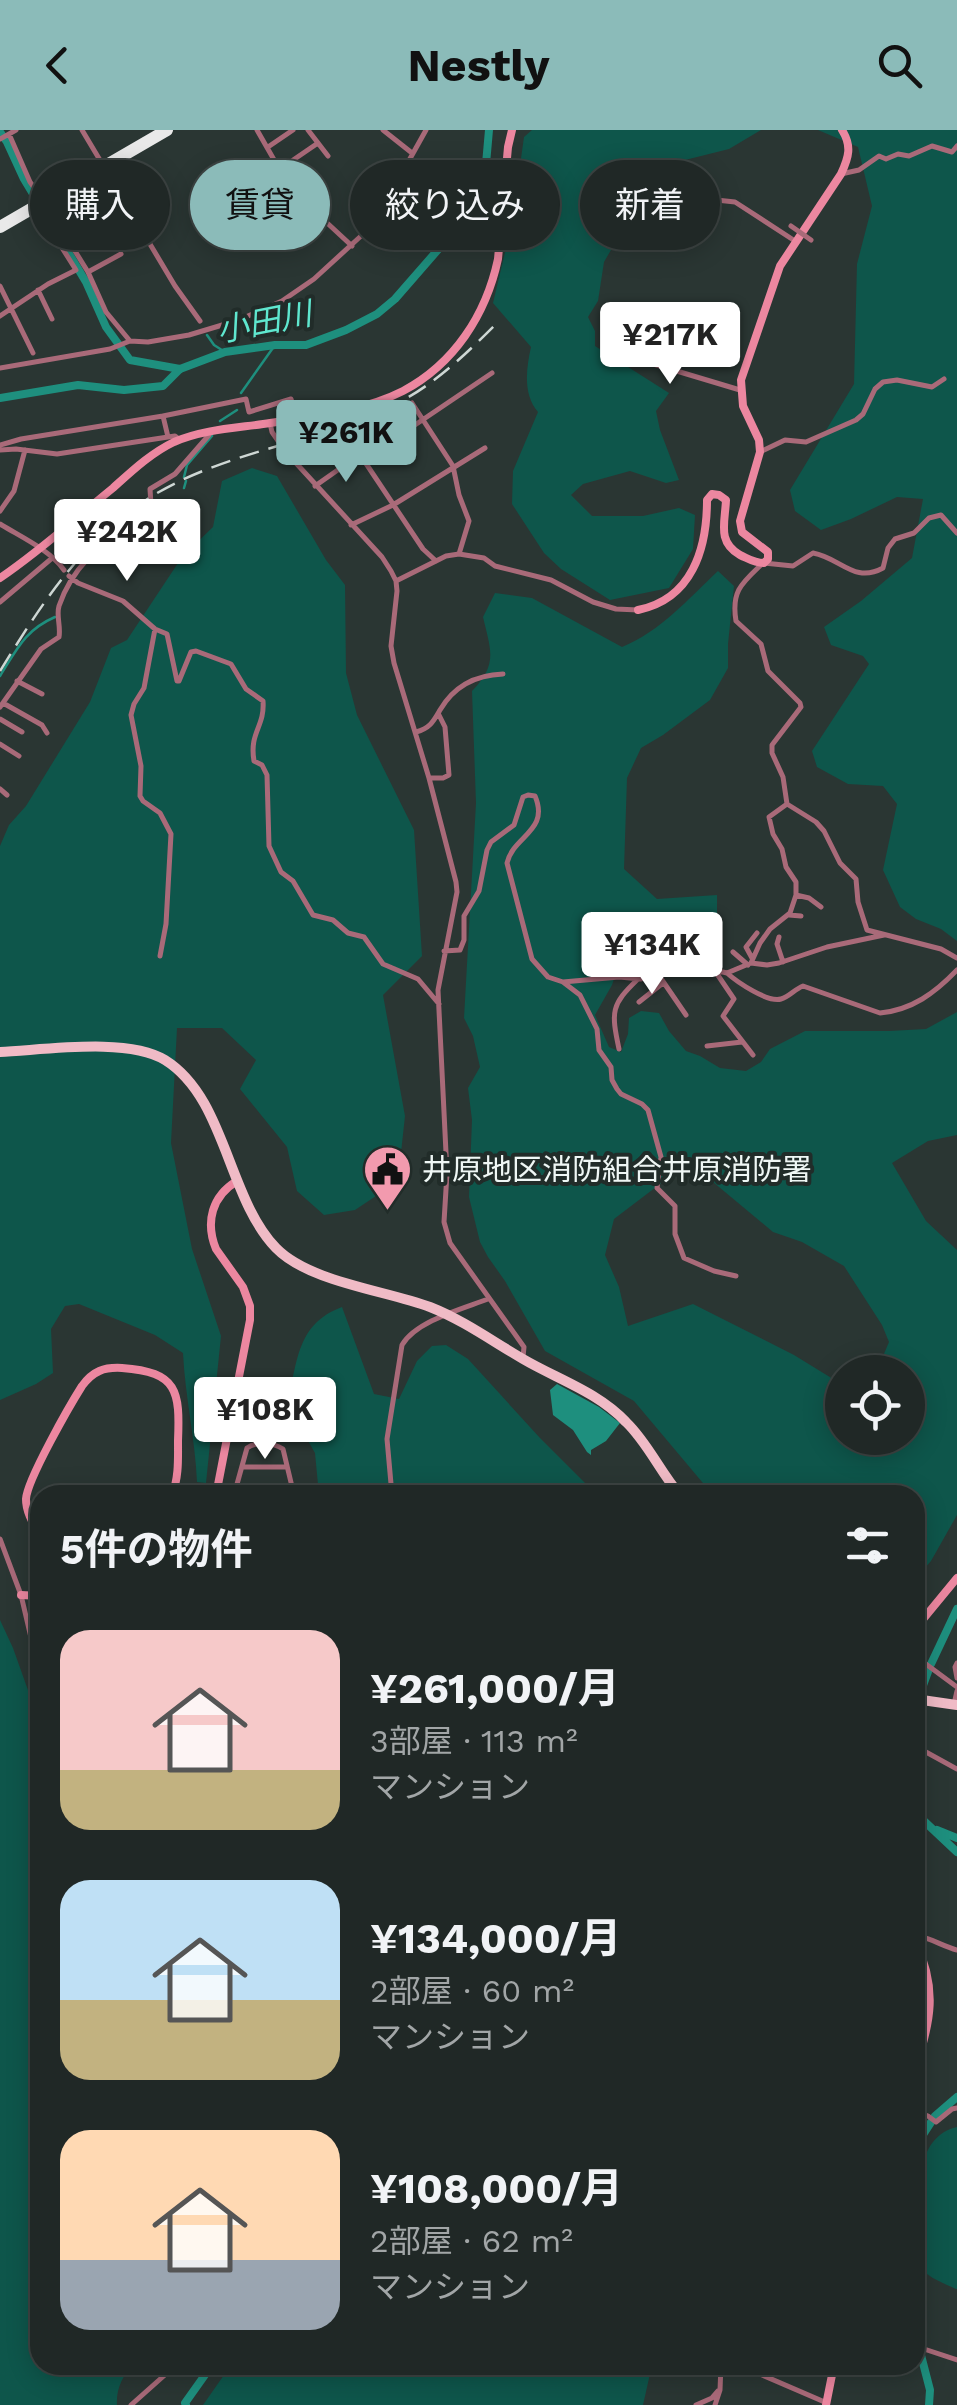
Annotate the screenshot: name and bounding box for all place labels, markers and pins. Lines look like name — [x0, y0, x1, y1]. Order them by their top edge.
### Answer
pin: ¥217K — [600, 302, 740, 387]
pin: ¥261K — [276, 400, 416, 485]
pin: ¥242K — [57, 499, 197, 584]
pin: ¥134K — [582, 912, 722, 997]
public building icon: 井原地区消防組合井原消防署 — [361, 1144, 413, 1212]
place label: 井原地区消防組合井原消防署 — [422, 1152, 812, 1187]
pin: ¥108K — [195, 1377, 335, 1462]

